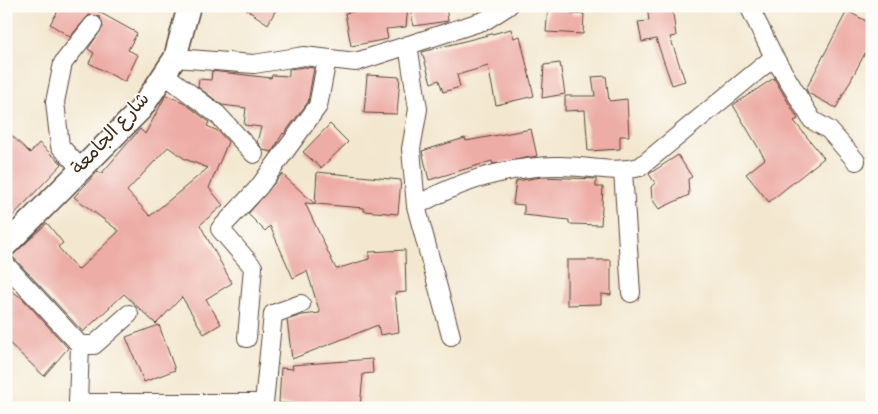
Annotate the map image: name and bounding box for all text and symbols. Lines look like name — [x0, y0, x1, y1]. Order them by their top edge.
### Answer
street label: شارع الجامعة — [67, 88, 157, 182]

